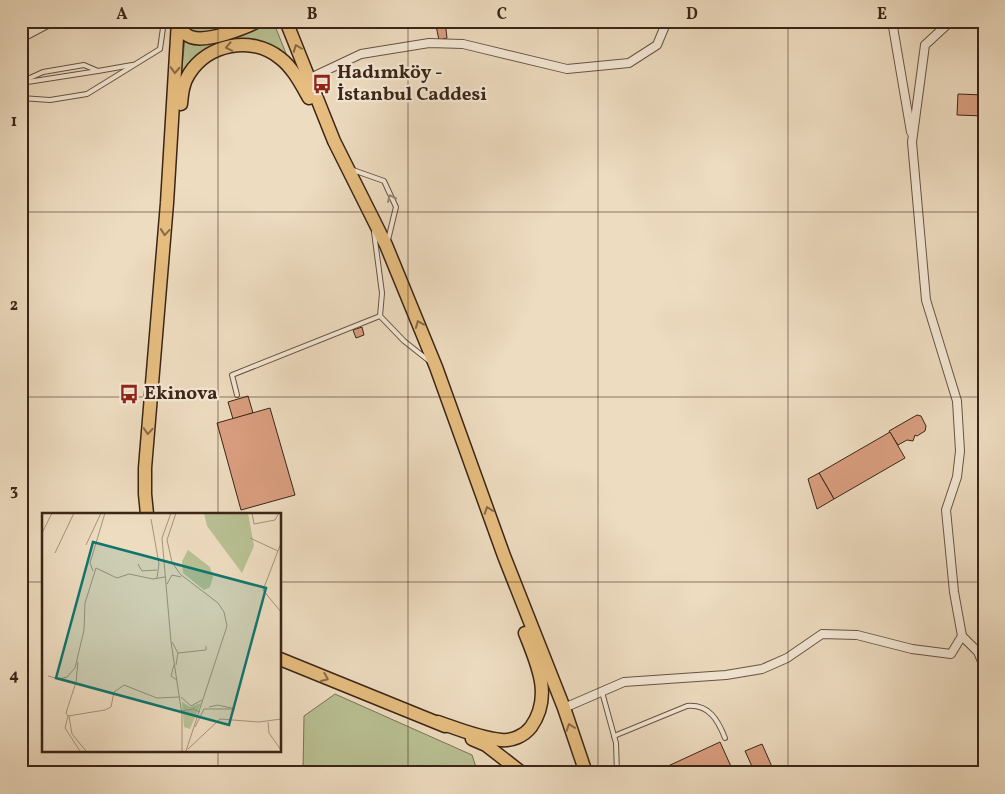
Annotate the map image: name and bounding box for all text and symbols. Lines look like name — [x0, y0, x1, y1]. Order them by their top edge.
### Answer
text: A — [116, 4, 128, 26]
text: B — [307, 4, 318, 26]
text: C — [497, 4, 507, 26]
text: D — [686, 4, 698, 26]
text: E — [877, 4, 887, 26]
one-way arrow — [225, 41, 234, 51]
one-way arrow — [292, 44, 303, 53]
place label: Hadımköy - İstanbul Caddesi — [337, 60, 487, 108]
one-way arrow — [170, 66, 181, 74]
bus stop icon: Hadımköy - İstanbul Caddesi — [311, 73, 333, 95]
text: 1 — [11, 111, 17, 133]
one-way arrow — [387, 194, 398, 203]
one-way arrow — [159, 228, 170, 236]
text: 2 — [10, 295, 18, 317]
one-way arrow — [415, 321, 425, 329]
place label: Ekinova — [144, 381, 218, 407]
bus stop icon: Ekinova — [118, 383, 140, 405]
one-way arrow — [143, 427, 154, 435]
text: 3 — [10, 480, 18, 502]
one-way arrow — [483, 506, 493, 515]
inset map — [42, 513, 281, 752]
text: 4 — [9, 665, 19, 687]
one-way arrow — [320, 672, 329, 683]
one-way arrow — [566, 723, 576, 731]

